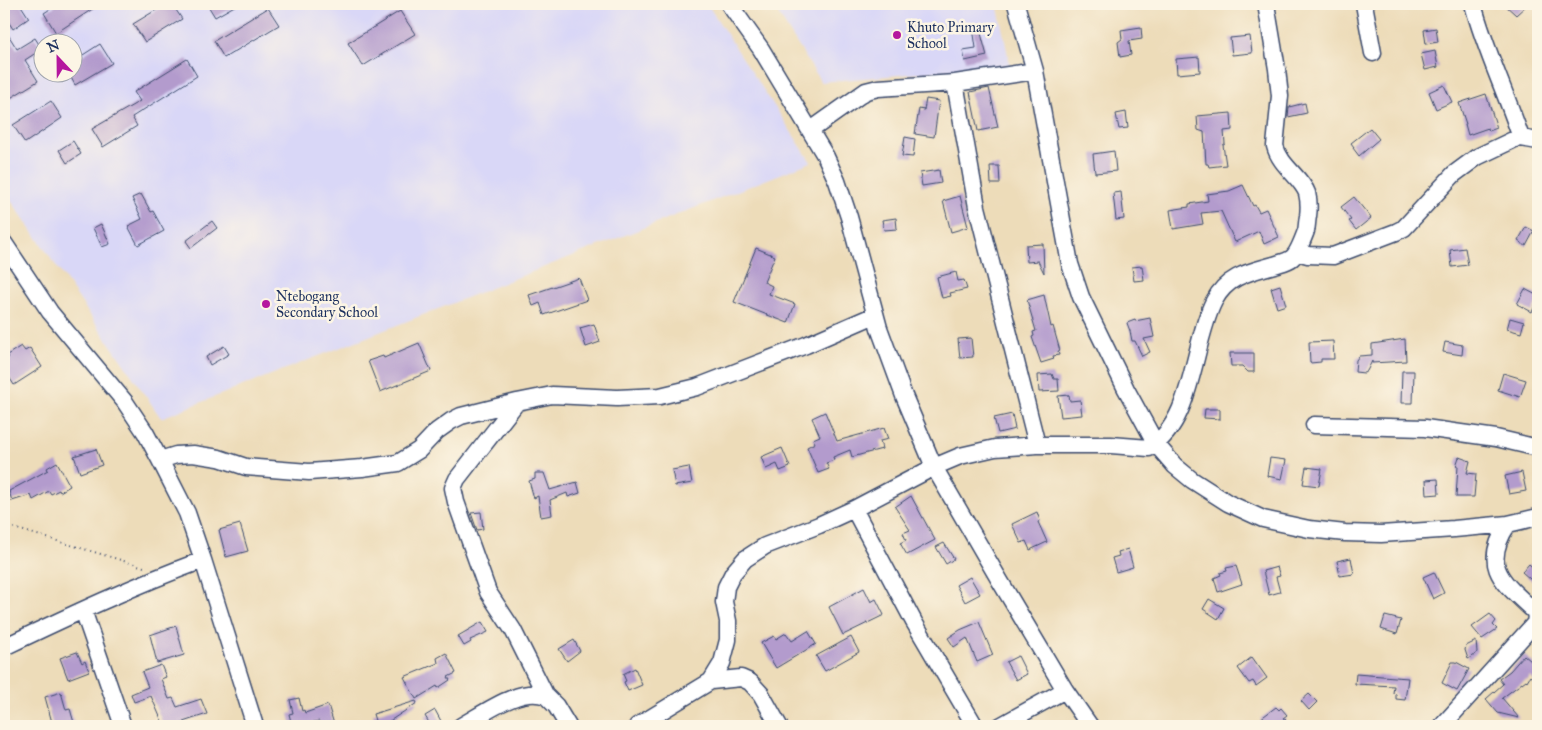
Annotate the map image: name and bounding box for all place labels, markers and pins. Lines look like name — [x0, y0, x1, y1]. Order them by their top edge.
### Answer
place label: Khuto Primary School — [907, 19, 994, 52]
marker: Khuto Primary School — [891, 29, 903, 41]
place label: Ntebogang Secondary School — [276, 288, 378, 321]
marker: Ntebogang Secondary School — [260, 298, 272, 310]

